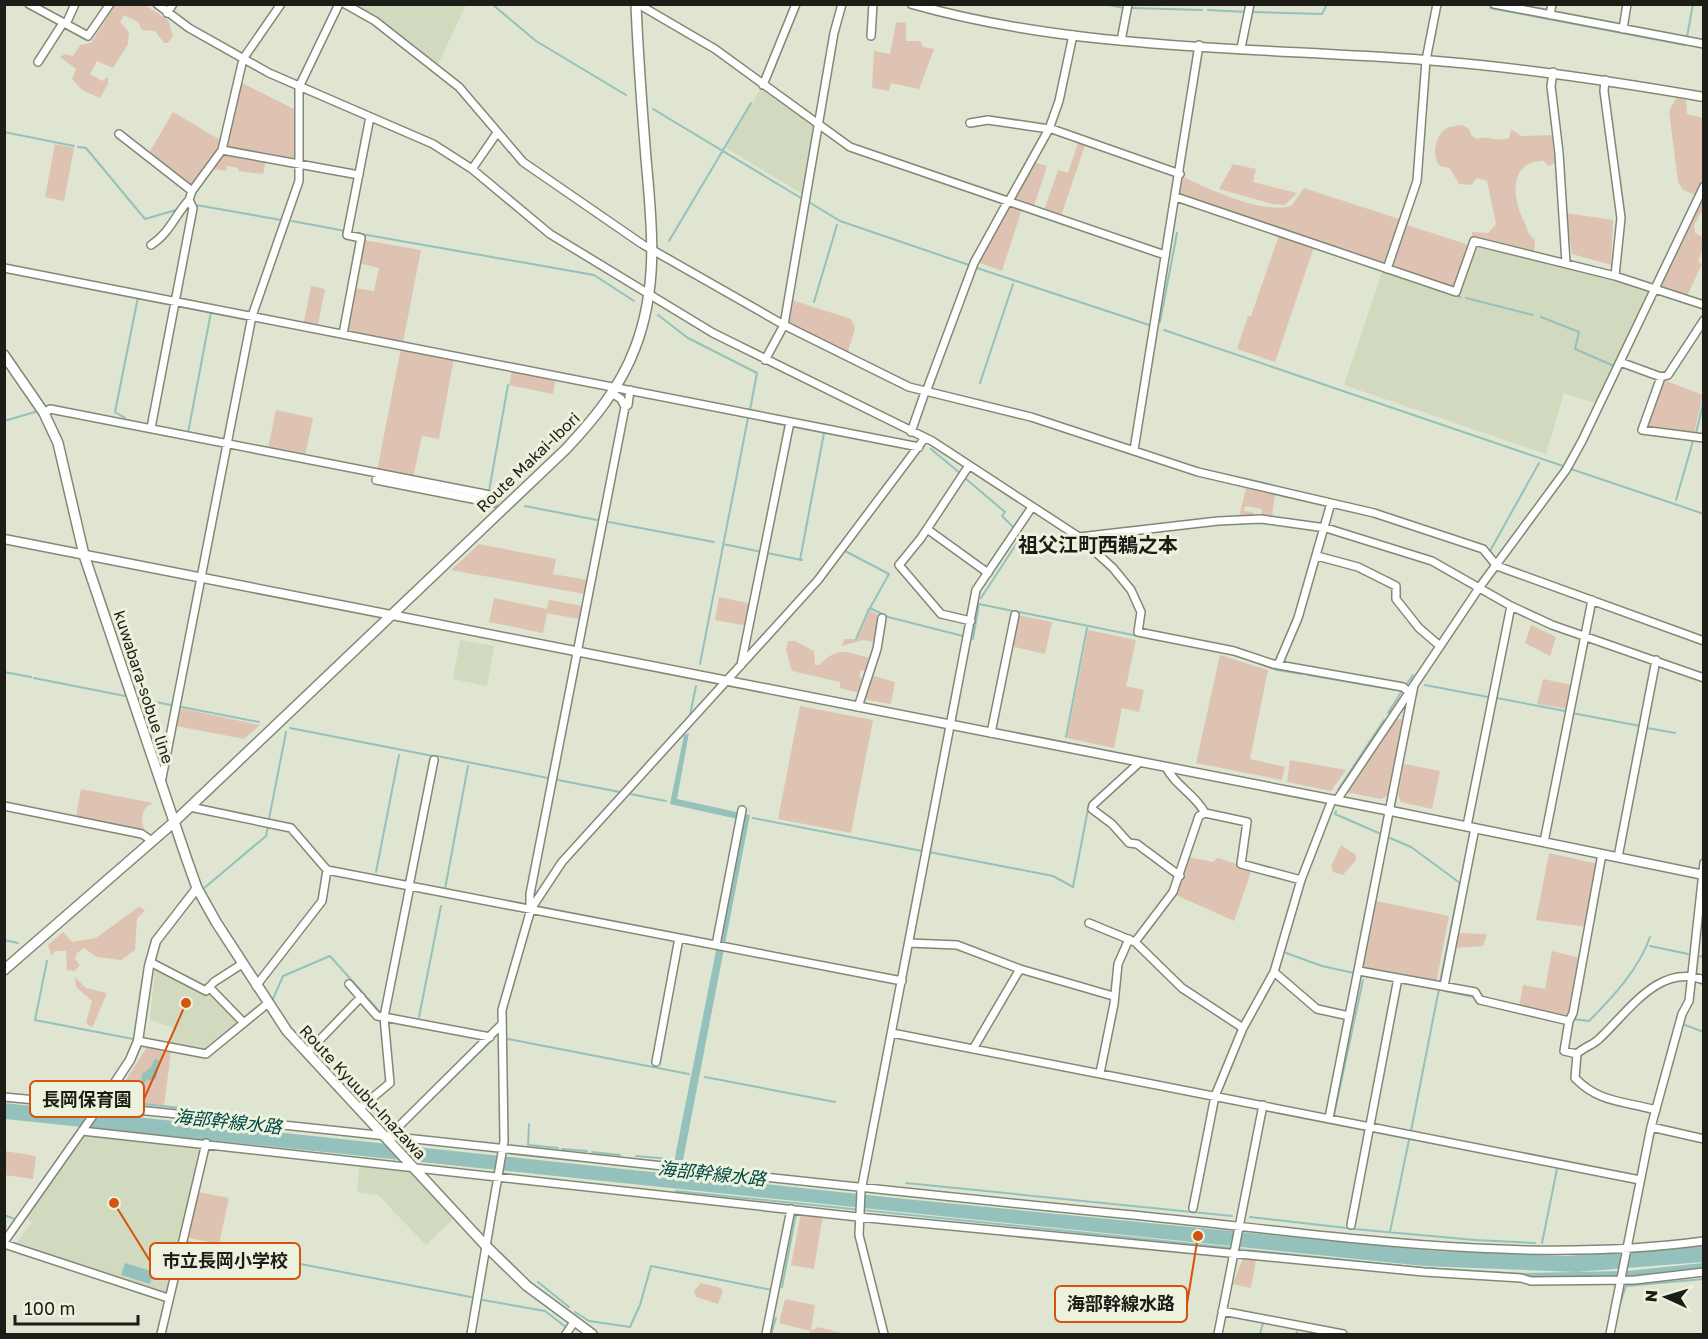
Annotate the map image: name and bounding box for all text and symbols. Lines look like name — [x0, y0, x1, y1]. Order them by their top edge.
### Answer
street label: Route Makai-Ibori — [472, 408, 584, 516]
district label: 祖父江町西鵜之本 — [1018, 532, 1178, 556]
street label: kuwabara-sobue line — [110, 608, 178, 766]
street label: Route Kyuubu-Inazawa — [295, 1021, 431, 1163]
callout: 長岡保育園 — [30, 1081, 144, 1117]
text: 長岡保育園 — [42, 1088, 132, 1110]
water label: 海部幹線水路 — [173, 1104, 285, 1138]
water label: 海部幹線水路 — [657, 1156, 769, 1190]
callout: 市立長岡小学校 — [150, 1243, 300, 1279]
text: 市立長岡小学校 — [162, 1249, 288, 1271]
north arrow — [1636, 1267, 1696, 1327]
callout: 海部幹線水路 — [1055, 1286, 1187, 1322]
scale bar — [15, 1288, 138, 1326]
text: N — [1641, 1289, 1661, 1303]
text: 海部幹線水路 — [1067, 1292, 1175, 1314]
text: 100 m — [24, 1297, 75, 1319]

